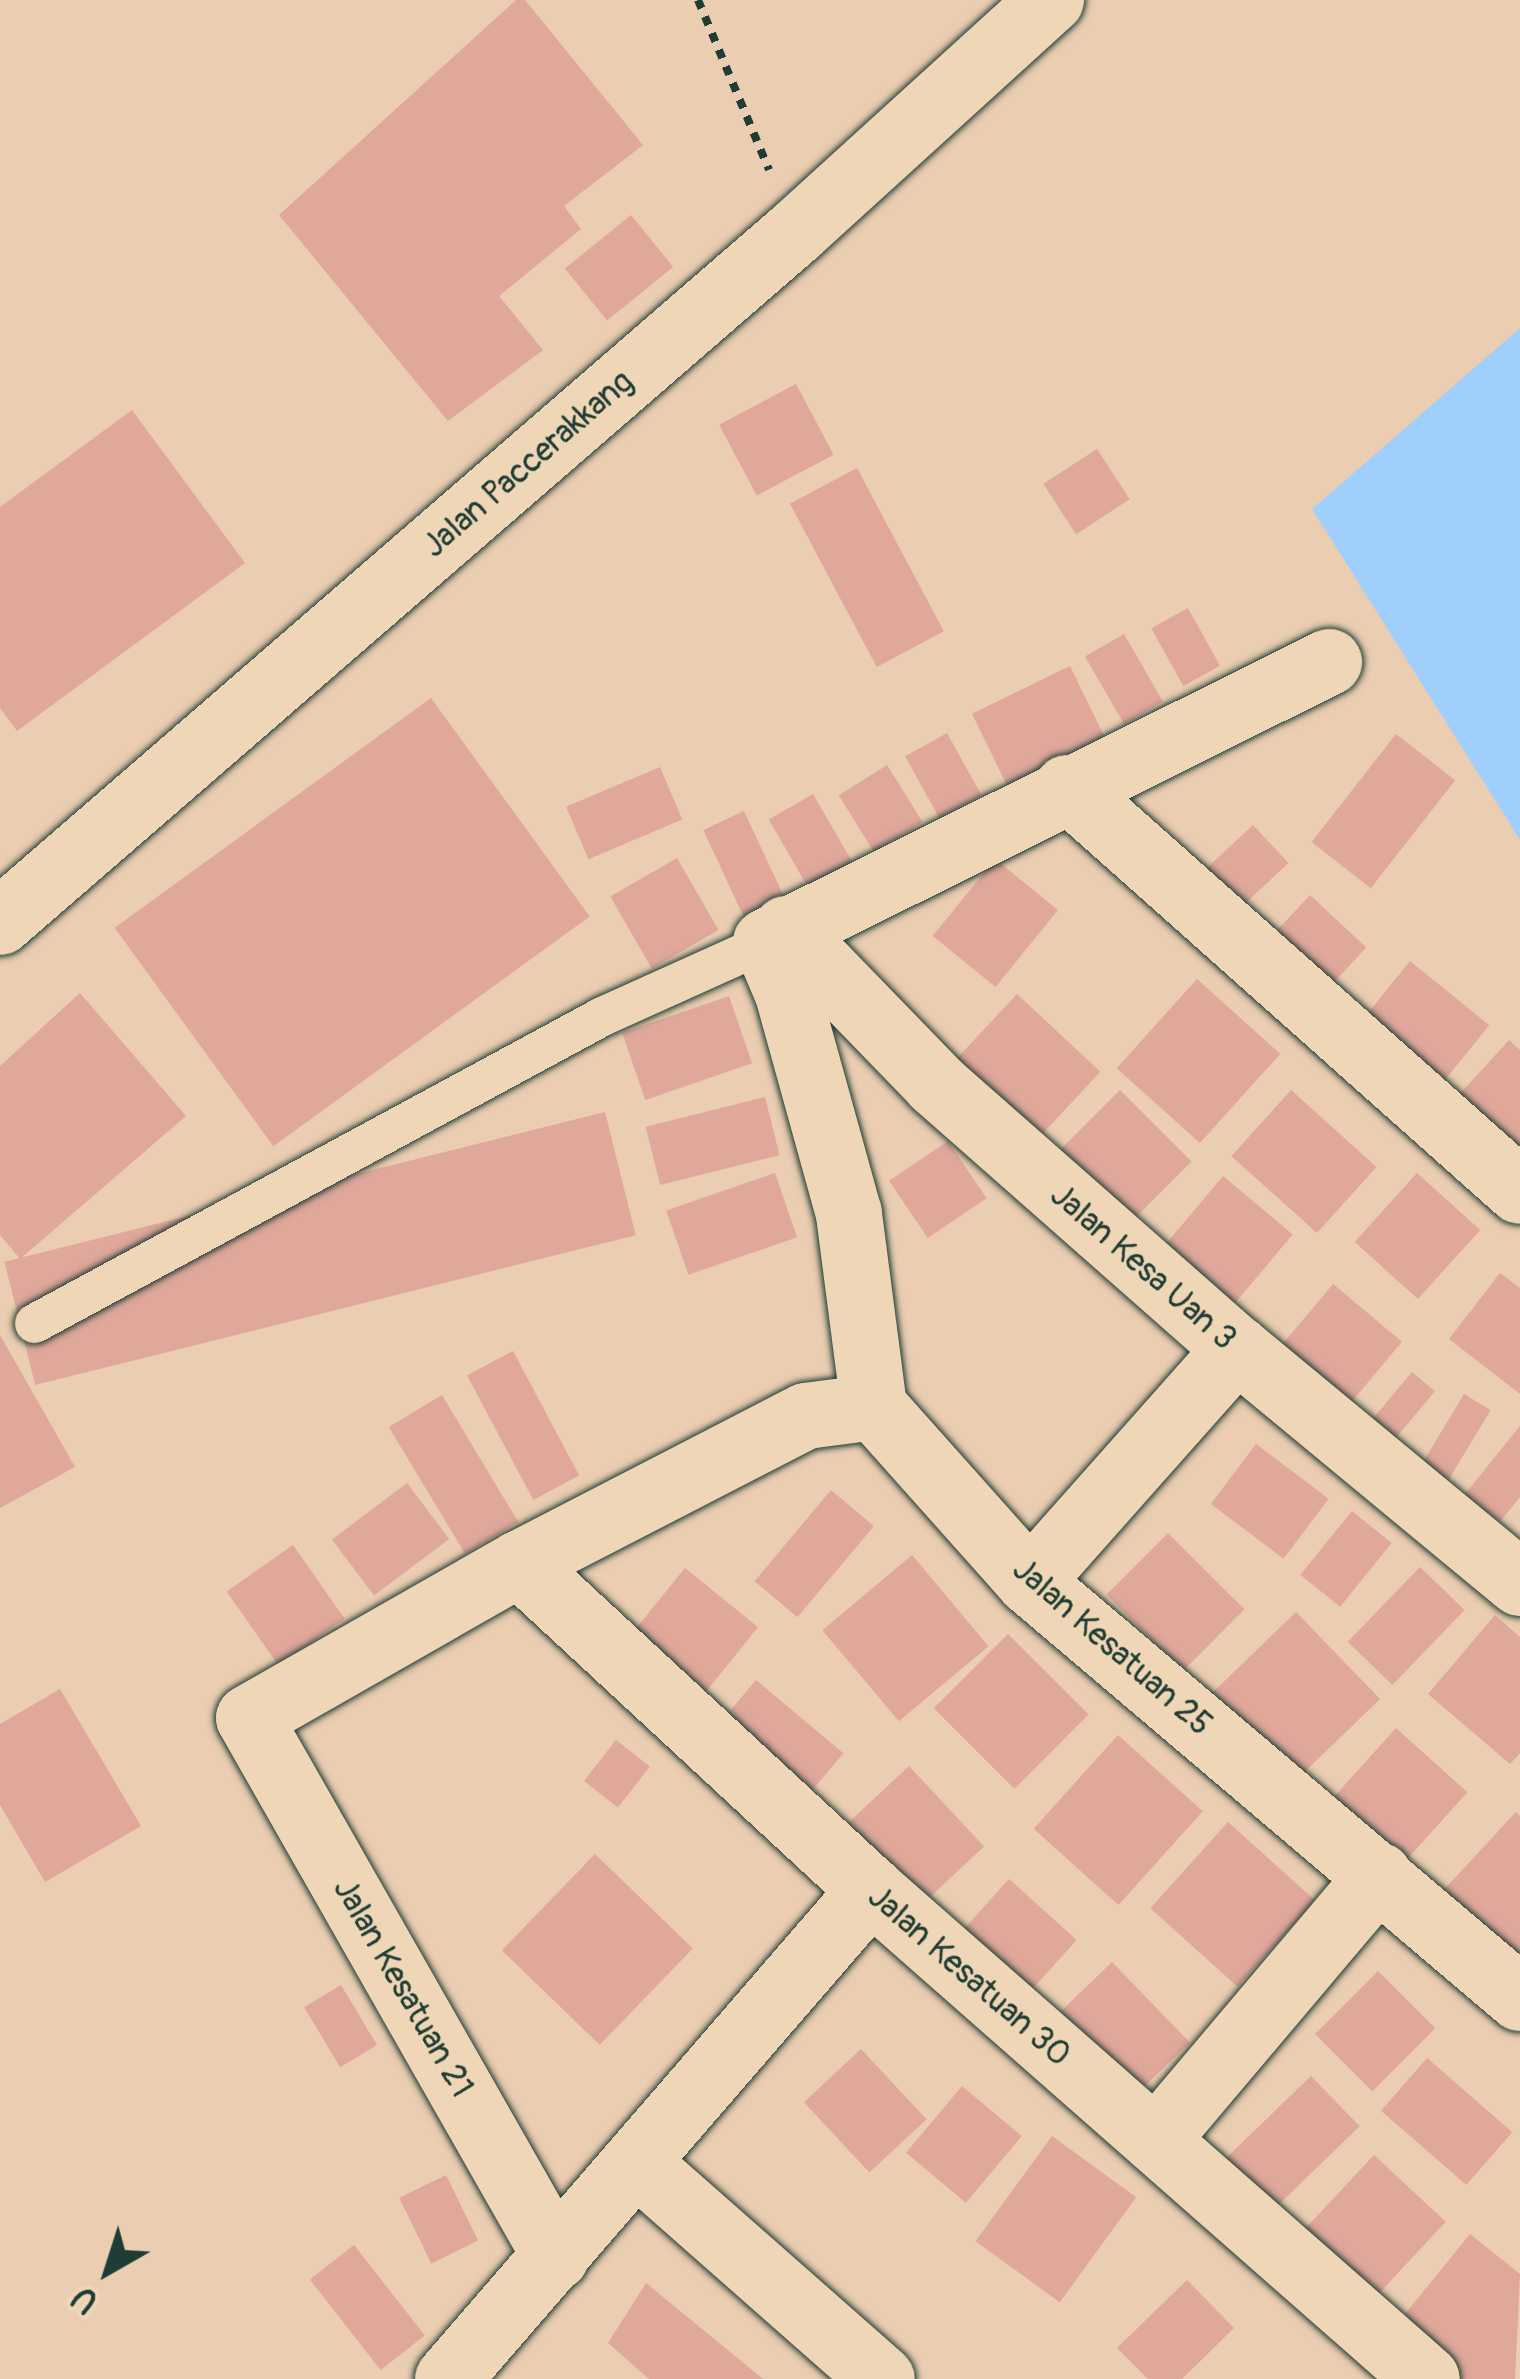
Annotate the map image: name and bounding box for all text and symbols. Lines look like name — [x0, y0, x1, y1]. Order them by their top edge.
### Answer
street label: Jalan Paccerakkang — [415, 362, 641, 566]
street label: Jalan Kesa Uan 3 — [1042, 1176, 1244, 1358]
street label: Jalan Kesatuan 25 — [1004, 1550, 1220, 1744]
street label: Jalan Kesatuan 21 — [324, 1872, 482, 2104]
street label: Jalan Kesatuan 30 — [860, 1877, 1078, 2075]
north arrow — [48, 2211, 168, 2331]
text: U — [64, 2277, 106, 2322]

